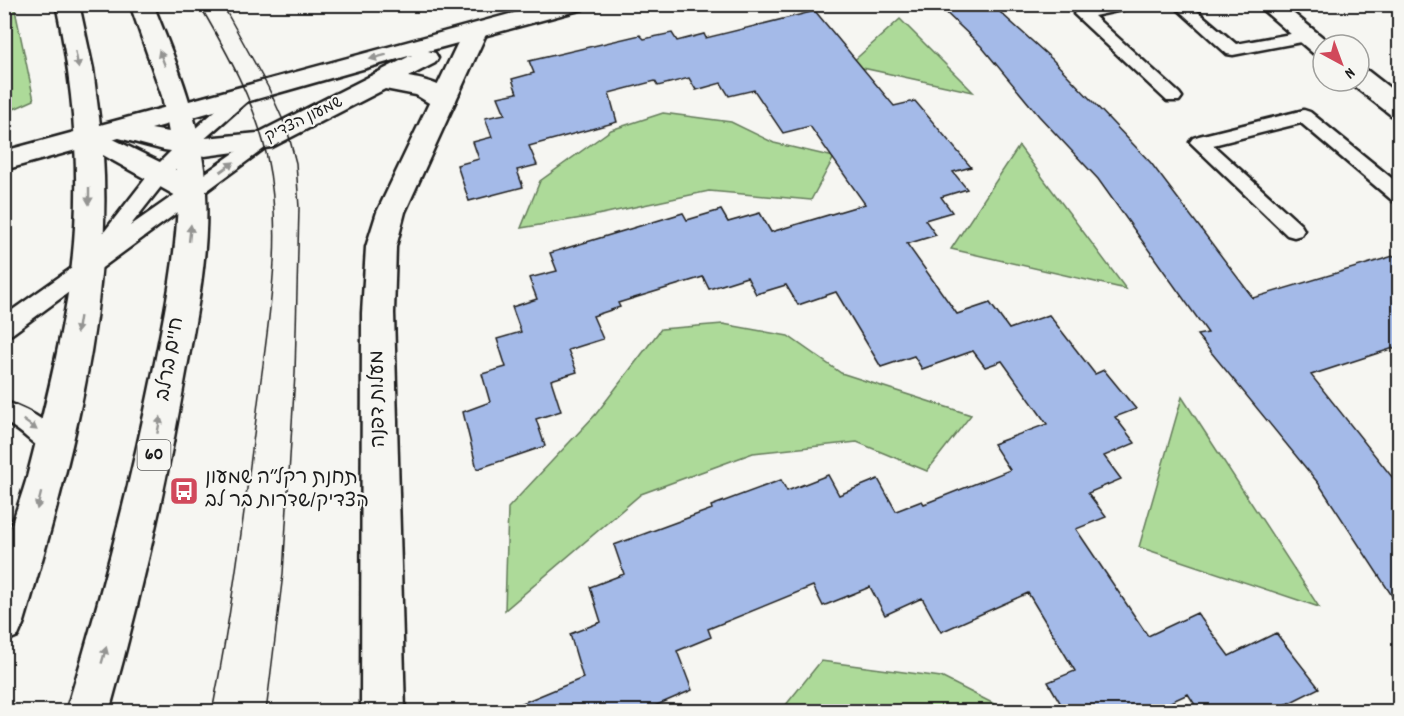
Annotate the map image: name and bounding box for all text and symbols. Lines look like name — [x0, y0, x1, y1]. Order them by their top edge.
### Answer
north arrow — [1311, 33, 1371, 93]
one-way arrow — [157, 48, 167, 66]
one-way arrow — [73, 50, 82, 69]
one-way arrow — [369, 53, 387, 63]
text: N — [1339, 61, 1360, 84]
street label: שמעון הצדיק — [261, 91, 347, 149]
one-way arrow — [220, 161, 235, 173]
one-way arrow — [84, 186, 94, 205]
one-way arrow — [185, 223, 195, 242]
street label: חיים ברלב — [150, 315, 192, 403]
one-way arrow — [74, 316, 83, 335]
street label: מעלות דפנה — [364, 350, 394, 448]
one-way arrow — [155, 416, 164, 435]
one-way arrow — [22, 419, 38, 431]
road number: 60 — [138, 440, 170, 470]
place label: תחנת רקל״ה שמעון הצדיק/שדרות בר לב — [205, 465, 369, 516]
bus stop icon: תחנת רקל״ה שמעון הצדיק/שדרות בר לב — [168, 475, 200, 507]
one-way arrow — [34, 491, 44, 510]
one-way arrow — [100, 646, 109, 664]

